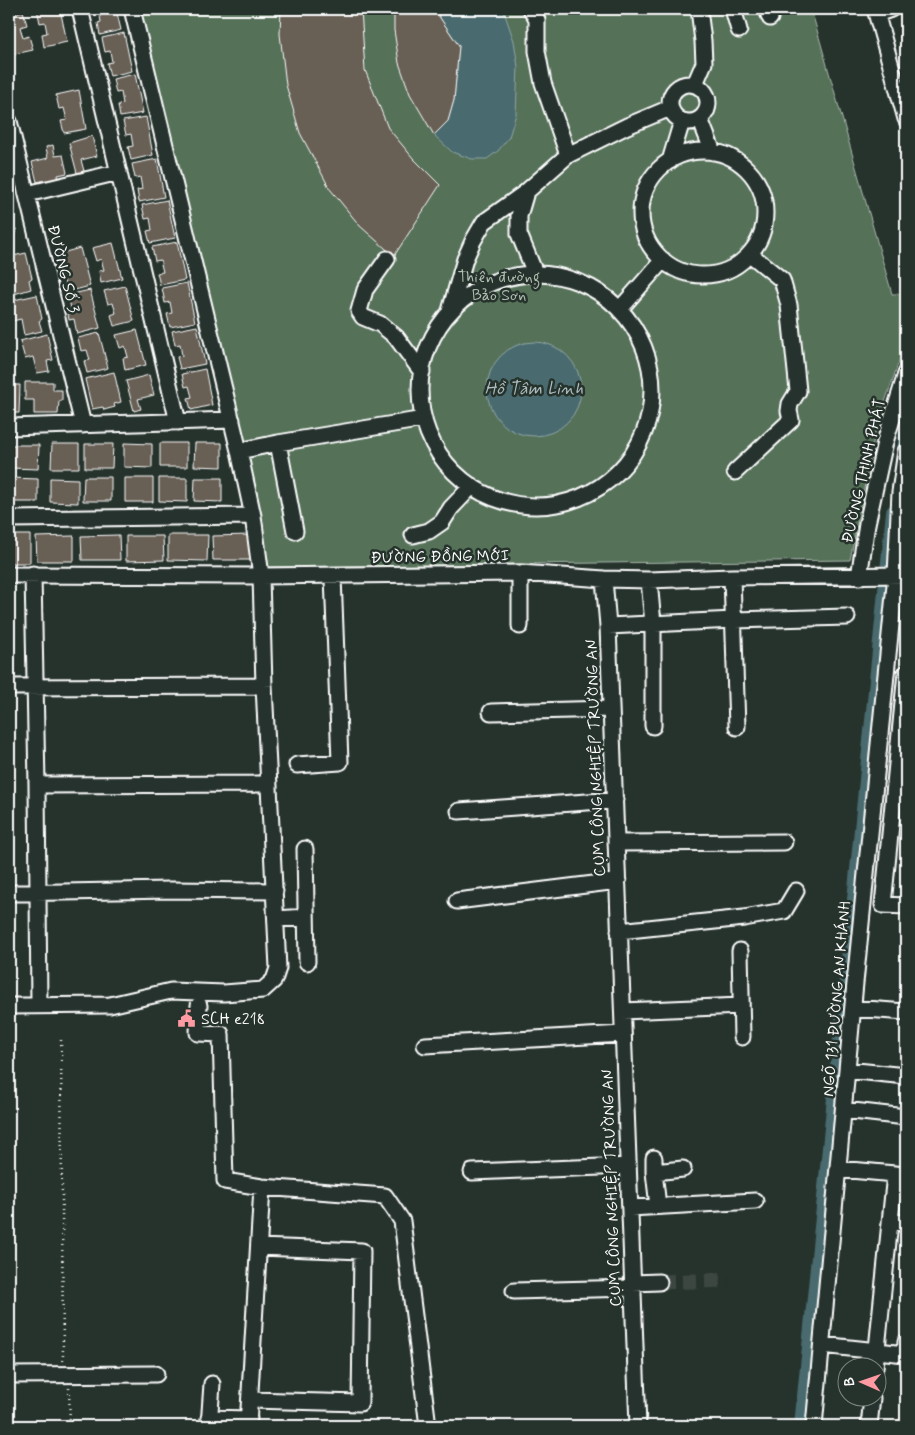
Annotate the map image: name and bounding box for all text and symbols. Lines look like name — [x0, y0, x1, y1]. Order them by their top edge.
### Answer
street label: ĐƯỜNG SỐ 3 — [42, 223, 84, 315]
park label: Thiên đường Bảo Sơn — [458, 267, 540, 306]
water label: Hồ Tâm Linh — [485, 377, 584, 401]
street label: ĐƯỜNG THỊNH PHÁT — [837, 397, 891, 545]
street label: ĐƯỜNG ĐỒNG MỚI — [371, 545, 509, 569]
street label: CỤM CÔNG NGHIỆP TRƯỜNG AN — [581, 638, 611, 877]
street label: NGÕ 131 ĐƯỜNG AN KHÁNH — [818, 900, 856, 1098]
public building icon: SCH e218 — [177, 1009, 197, 1029]
place label: SCH e218 — [201, 1009, 265, 1030]
street label: CỤM CÔNG NGHIỆP TRƯỜNG AN — [597, 1068, 627, 1307]
north arrow — [838, 1358, 888, 1408]
text: B — [841, 1377, 859, 1386]

